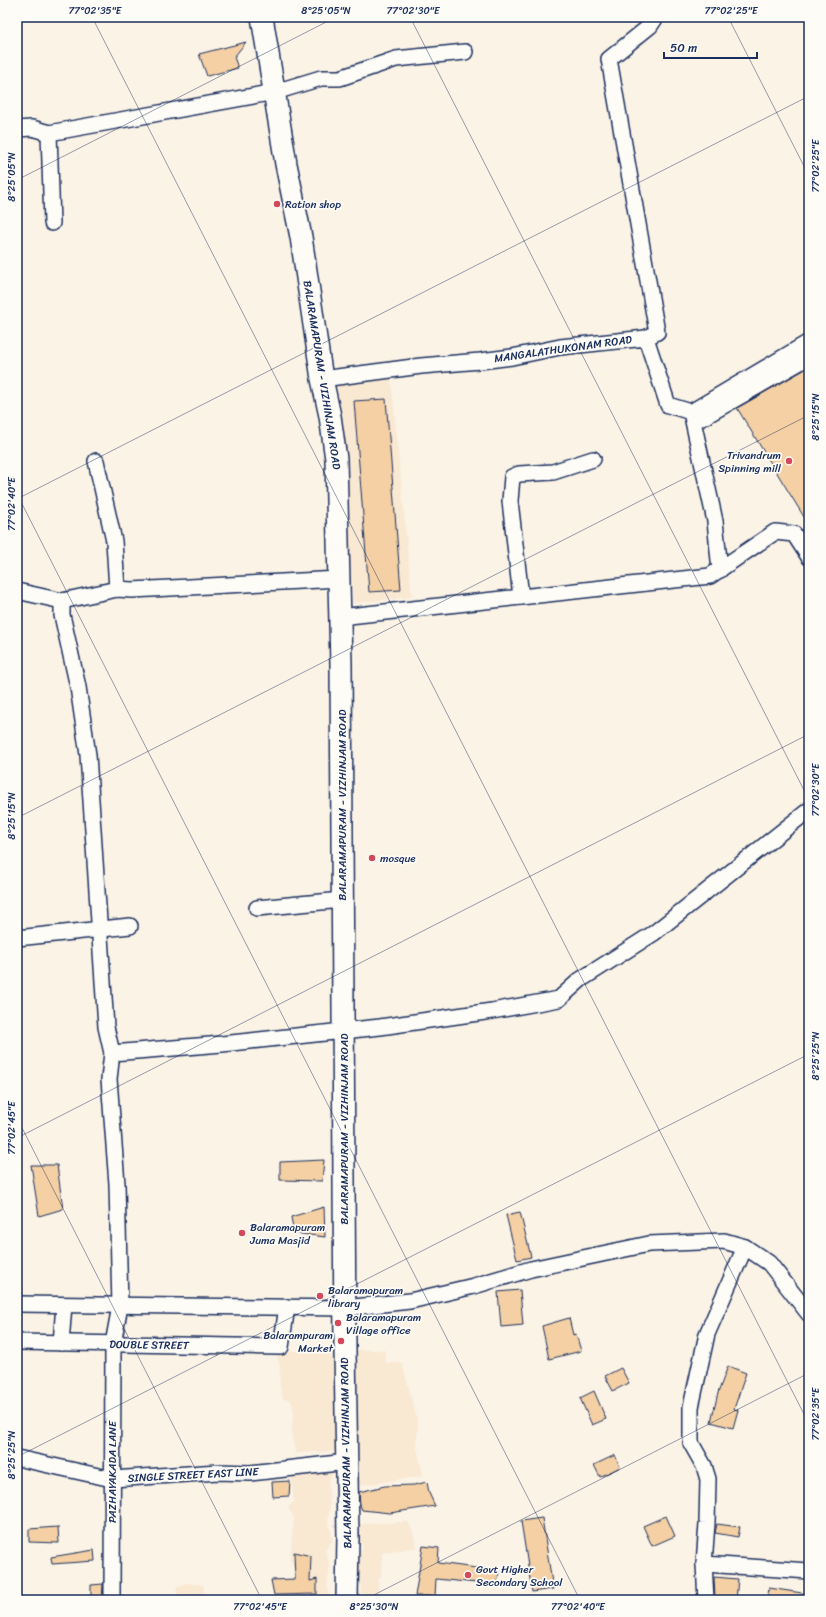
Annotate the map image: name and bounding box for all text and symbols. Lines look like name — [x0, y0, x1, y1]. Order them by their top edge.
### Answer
text: 77°02'35"E — [69, 2, 123, 20]
text: 8°25'05"N — [301, 2, 351, 20]
text: 77°02'30"E — [386, 2, 441, 20]
text: 77°02'25"E — [704, 2, 759, 20]
scale bar — [664, 34, 757, 60]
text: 50 m — [670, 37, 697, 59]
text: 77°02'25"E — [807, 138, 825, 193]
text: 8°25'05"N — [3, 152, 21, 202]
place label: Ration shop — [285, 195, 341, 214]
marker: Ration shop — [272, 199, 282, 209]
street label: BALARAMAPURAM - VIZHINJAM ROAD — [298, 279, 346, 471]
street label: MANGALATHUKONAM ROAD — [493, 330, 634, 368]
text: 8°25'15"N — [807, 393, 825, 441]
place label: Trivandrum Spinning mill — [718, 446, 782, 478]
marker: Trivandrum Spinning mill — [784, 456, 794, 466]
text: 77°02'40"E — [3, 476, 21, 531]
street label: BALARAMAPURAM - VIZHINJAM ROAD — [333, 709, 352, 901]
text: 77°02'30"E — [807, 762, 825, 817]
text: 8°25'15"N — [3, 792, 21, 840]
place label: mosque — [380, 849, 416, 868]
marker: mosque — [367, 853, 377, 863]
text: 8°25'25"N — [807, 1031, 825, 1080]
street label: BALARAMAPURAM - VIZHINJAM ROAD — [335, 1033, 354, 1225]
text: 77°02'45"E — [3, 1100, 21, 1155]
place label: Balaramapuram Juma Masjid — [249, 1218, 325, 1250]
marker: Balaramapuram Juma Masjid — [237, 1228, 247, 1238]
place label: Balaramapuram library — [328, 1281, 403, 1313]
marker: Balaramapuram library — [315, 1291, 325, 1301]
place label: Balaramapuram Village office — [346, 1308, 421, 1340]
marker: Balaramapuram Village office — [333, 1318, 343, 1328]
place label: Balarampuram Market — [263, 1326, 334, 1358]
street label: DOUBLE STREET — [109, 1335, 190, 1355]
marker: Balarampuram Market — [336, 1336, 346, 1346]
street label: BALARAMAPURAM - VIZHINJAM ROAD — [335, 1357, 357, 1549]
text: 77°02'35"E — [807, 1386, 825, 1440]
street label: PAZHAYAKADA LANE — [103, 1420, 122, 1523]
text: 8°25'25"N — [3, 1430, 21, 1479]
street label: SINGLE STREET EAST LINE — [127, 1462, 260, 1488]
place label: Govt Higher Secondary School — [476, 1560, 563, 1592]
marker: Govt Higher Secondary School — [463, 1570, 473, 1580]
text: 77°02'45"E — [233, 1598, 288, 1616]
text: 8°25'30"N — [350, 1598, 398, 1616]
text: 77°02'40"E — [551, 1598, 606, 1616]

